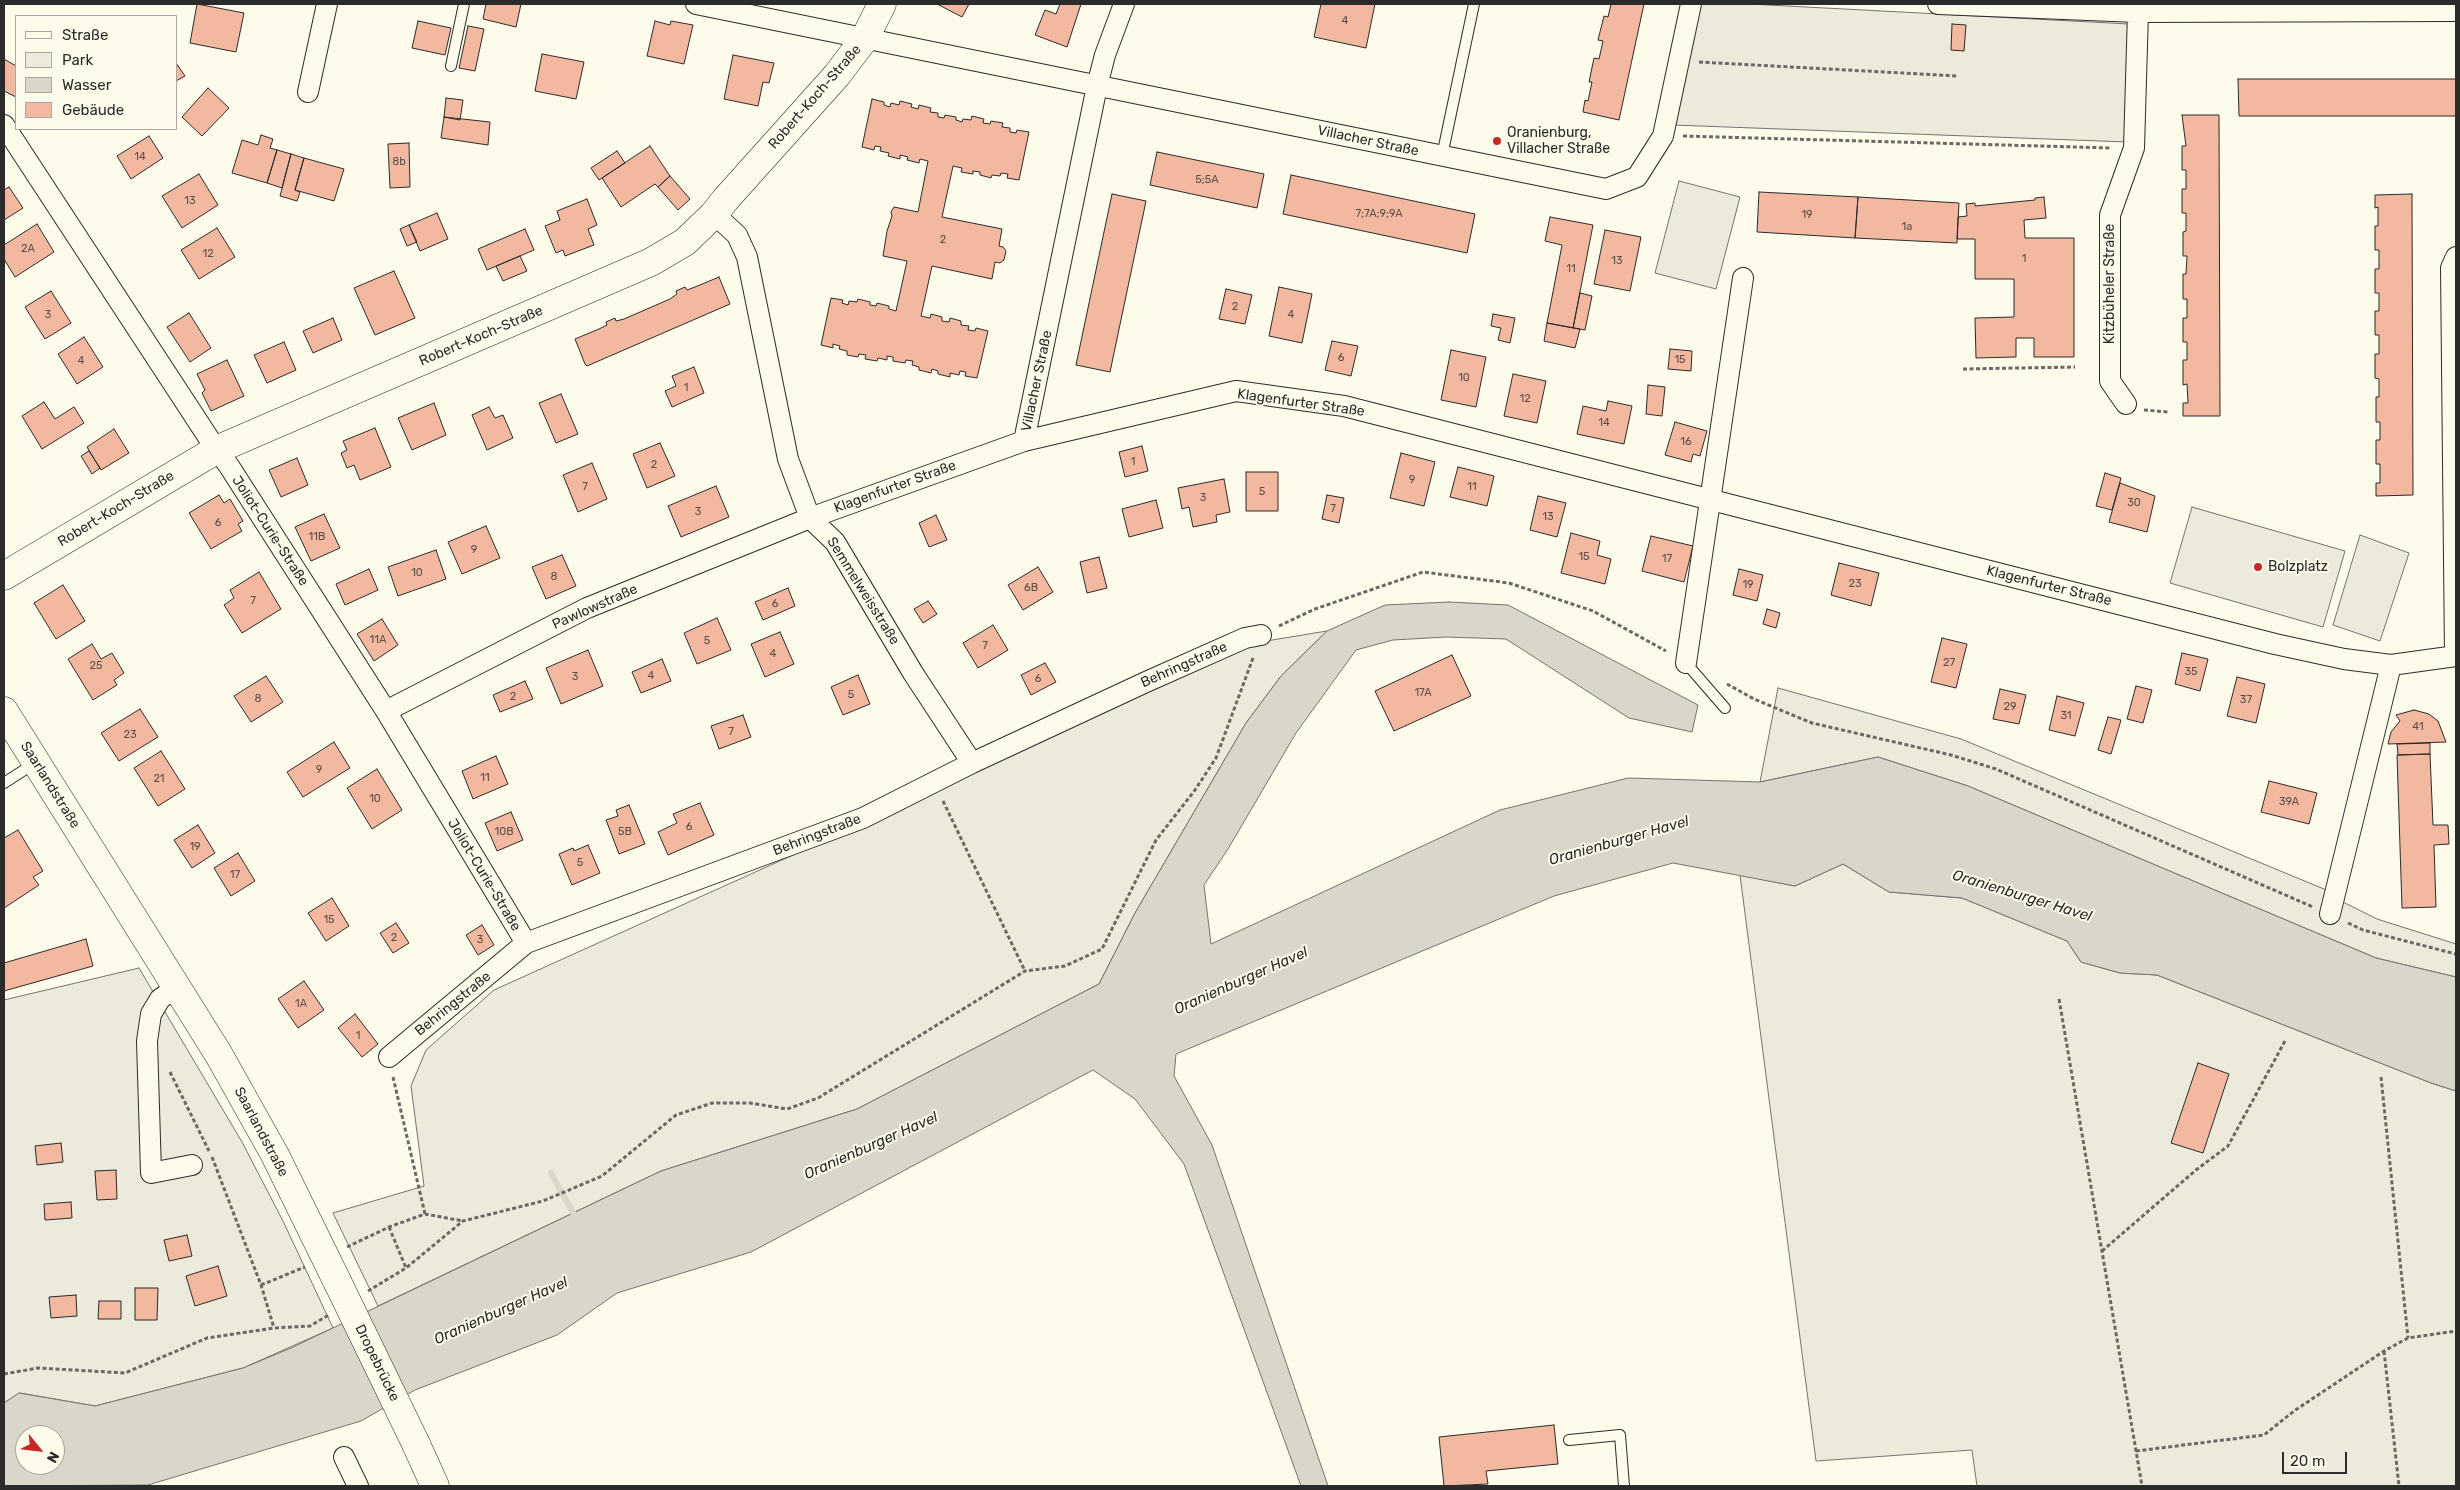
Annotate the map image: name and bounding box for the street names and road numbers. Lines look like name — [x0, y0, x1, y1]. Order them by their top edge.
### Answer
street label: Robert-Koch-Straße — [765, 41, 865, 153]
street label: Villacher Straße — [1316, 122, 1420, 160]
street label: Kitzbüheler Straße — [2102, 224, 2118, 344]
street label: Robert-Koch-Straße — [417, 302, 545, 370]
street label: Villacher Straße — [1018, 329, 1056, 433]
street label: Klagenfurter Straße — [1236, 386, 1366, 420]
street label: Klagenfurter Straße — [832, 457, 958, 517]
street label: Robert-Koch-Straße — [55, 468, 177, 550]
street label: Joliot-Curie-Straße — [228, 473, 312, 589]
street label: Semmelweisstraße — [823, 534, 903, 648]
street label: Klagenfurter Straße — [1985, 562, 2113, 610]
street label: Pawlowstraße — [550, 581, 640, 633]
street label: Behringstraße — [1138, 638, 1230, 692]
street label: Saarlandstraße — [17, 739, 83, 831]
street label: Behringstraße — [771, 811, 863, 859]
street label: Joliot-Curie-Straße — [444, 816, 524, 934]
street label: Behringstraße — [412, 968, 494, 1040]
street label: Saarlandstraße — [230, 1084, 292, 1180]
street label: Dropebrücke — [351, 1322, 403, 1404]

